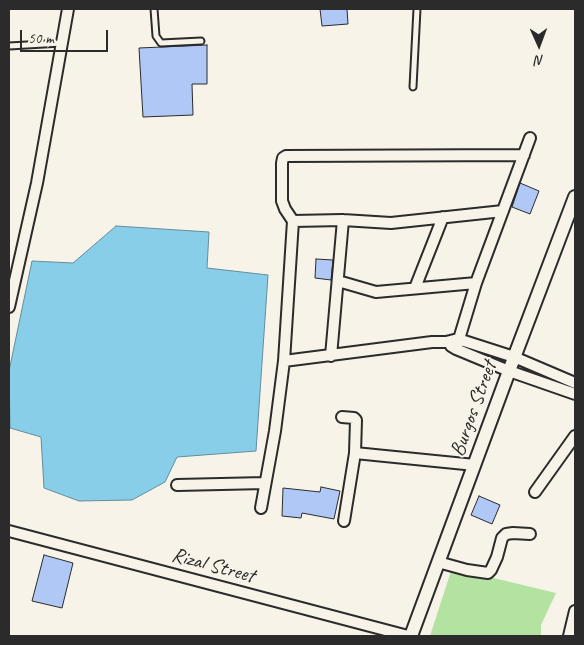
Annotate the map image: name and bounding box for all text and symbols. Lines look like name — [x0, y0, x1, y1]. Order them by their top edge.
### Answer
scale bar — [22, 20, 110, 52]
north arrow — [514, 20, 564, 70]
text: 50 m — [28, 29, 54, 48]
text: N — [535, 52, 544, 69]
street label: Burgos Street — [445, 358, 503, 460]
street label: Rizal Street — [169, 543, 257, 589]

